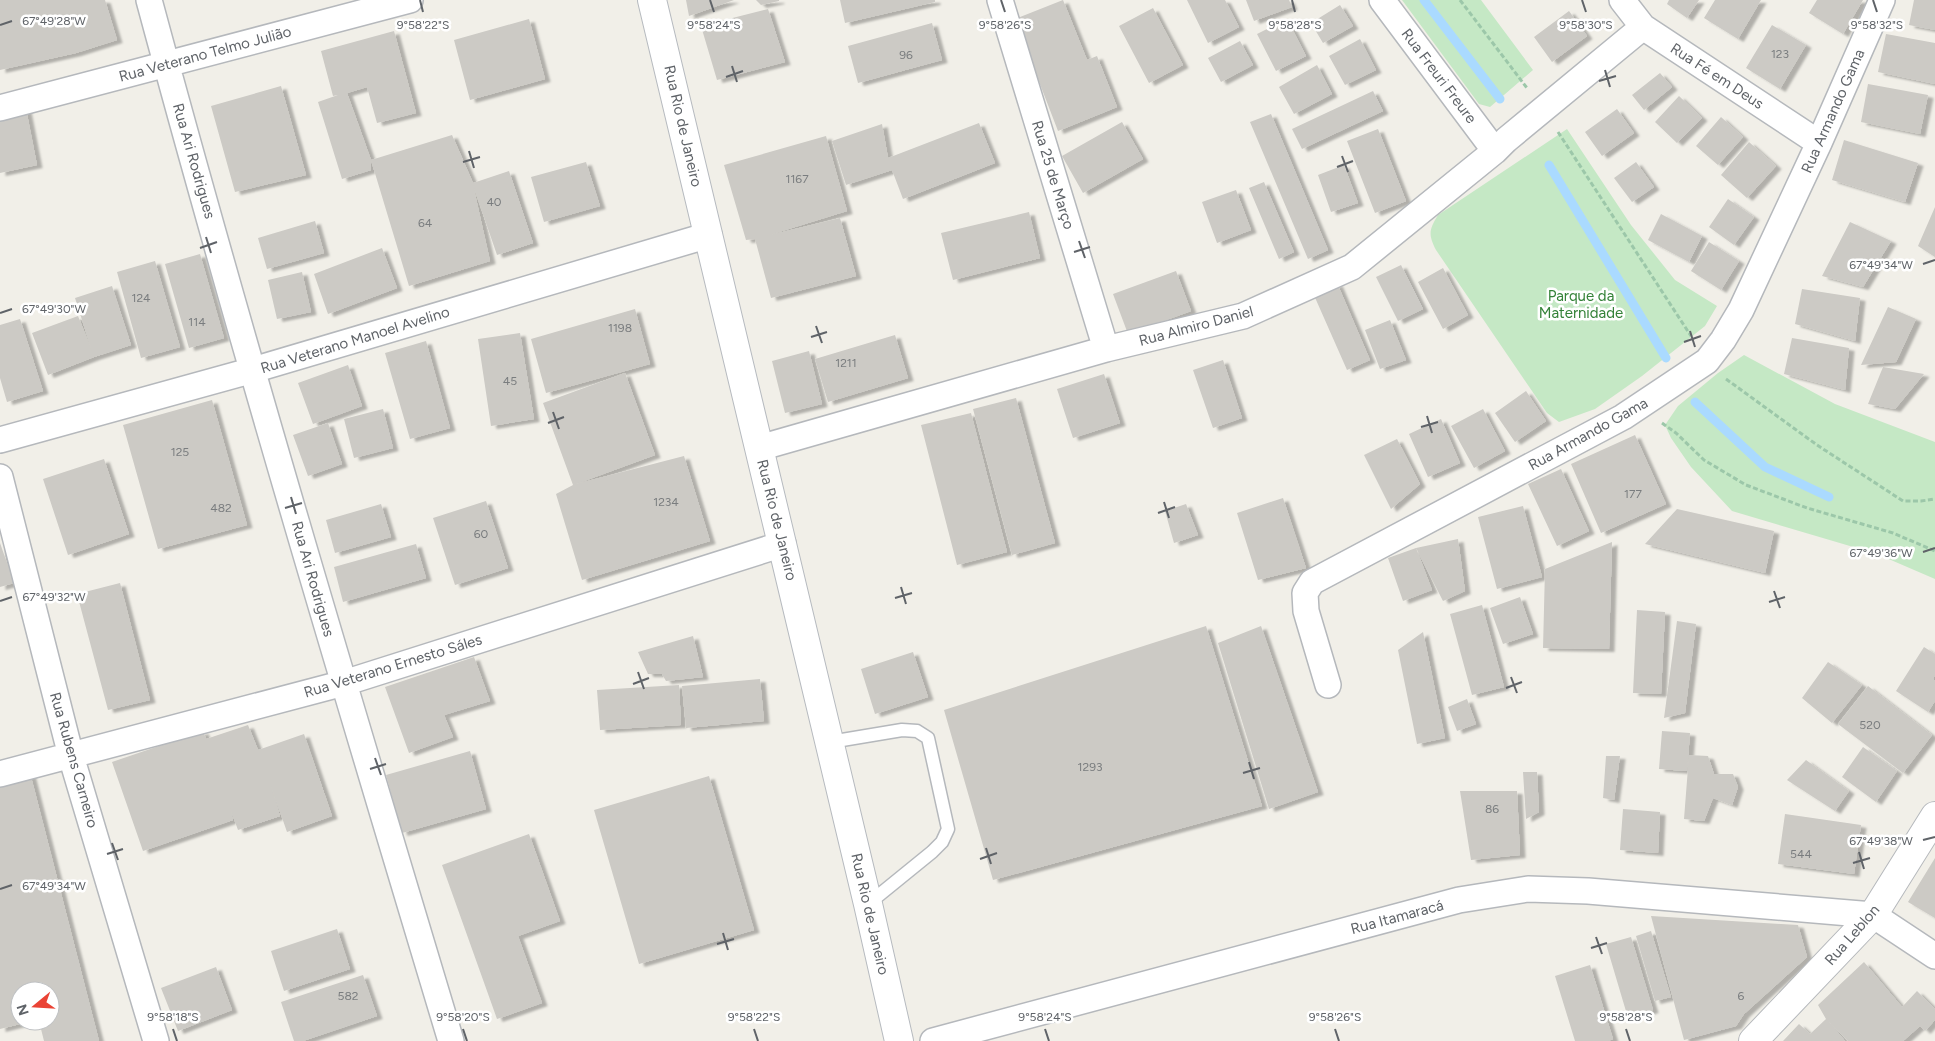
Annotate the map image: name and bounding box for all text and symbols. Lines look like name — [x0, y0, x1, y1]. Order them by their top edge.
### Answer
text: 67°49'28"W — [22, 14, 86, 28]
text: 9°58'22"S — [397, 18, 449, 32]
text: 9°58'24"S — [687, 18, 741, 32]
text: 9°58'26"S — [979, 18, 1031, 32]
text: 9°58'28"S — [1268, 18, 1322, 32]
text: 9°58'30"S — [1559, 18, 1613, 32]
text: 9°58'32"S — [1851, 18, 1903, 32]
street label: Rua Veterano Telmo Julião — [117, 22, 293, 86]
street label: Rua Freuri Freure — [1398, 25, 1480, 127]
street label: Rua Fé em Deus — [1667, 39, 1767, 113]
street label: Rua Armando Gama — [1798, 46, 1868, 176]
house number: 123 — [1771, 47, 1789, 61]
house number: 96 — [899, 48, 913, 62]
street label: Rua Rio de Janeiro — [660, 63, 706, 189]
street label: Rua Ari Rodrigues — [169, 101, 219, 221]
street label: Rua 25 de Março — [1028, 118, 1078, 232]
house number: 1167 — [785, 172, 809, 186]
house number: 40 — [486, 195, 502, 209]
house number: 64 — [418, 216, 433, 230]
text: 67°49'34"W — [1849, 258, 1913, 272]
park label: Parque da Maternidade — [1539, 287, 1623, 322]
house number: 124 — [131, 291, 151, 305]
text: 67°49'30"W — [22, 302, 86, 316]
street label: Rua Almiro Daniel — [1137, 302, 1255, 350]
street label: Rua Veterano Manoel Avelino — [258, 303, 452, 377]
house number: 114 — [188, 315, 206, 329]
house number: 1198 — [608, 321, 632, 335]
house number: 1211 — [835, 356, 857, 370]
house number: 45 — [503, 374, 517, 388]
street label: Rua Armando Gama — [1525, 394, 1651, 474]
house number: 125 — [171, 445, 189, 459]
street label: Rua Rio de Janeiro — [753, 458, 801, 583]
house number: 177 — [1624, 487, 1642, 501]
house number: 1234 — [653, 495, 679, 509]
house number: 482 — [210, 501, 232, 515]
street label: Rua Ari Rodrigues — [288, 519, 338, 639]
house number: 60 — [474, 527, 489, 541]
text: 67°49'36"W — [1850, 546, 1913, 560]
text: 67°49'32"W — [23, 590, 86, 604]
street label: Rua Veterano Ernesto Sáles — [302, 630, 484, 702]
street label: Rua Rubens Carneiro — [46, 690, 102, 830]
house number: 520 — [1859, 718, 1881, 732]
house number: 1293 — [1078, 760, 1102, 774]
house number: 86 — [1485, 802, 1499, 816]
text: 67°49'38"W — [1849, 834, 1913, 848]
house number: 544 — [1790, 847, 1812, 861]
street label: Rua Rio de Janeiro — [847, 851, 893, 977]
text: 67°49'34"W — [22, 879, 86, 893]
street label: Rua Itamaracá — [1349, 896, 1445, 938]
street label: Rua Leblon — [1821, 901, 1883, 969]
north arrow — [10, 981, 60, 1031]
house number: 582 — [338, 989, 358, 1003]
house number: 6 — [1738, 989, 1745, 1003]
text: N — [13, 1002, 33, 1018]
text: 9°58'18"S — [147, 1010, 199, 1024]
text: 9°58'20"S — [436, 1010, 490, 1024]
text: 9°58'22"S — [728, 1010, 780, 1024]
text: 9°58'24"S — [1018, 1010, 1072, 1024]
text: 9°58'26"S — [1309, 1010, 1361, 1024]
text: 9°58'28"S — [1599, 1010, 1653, 1024]

